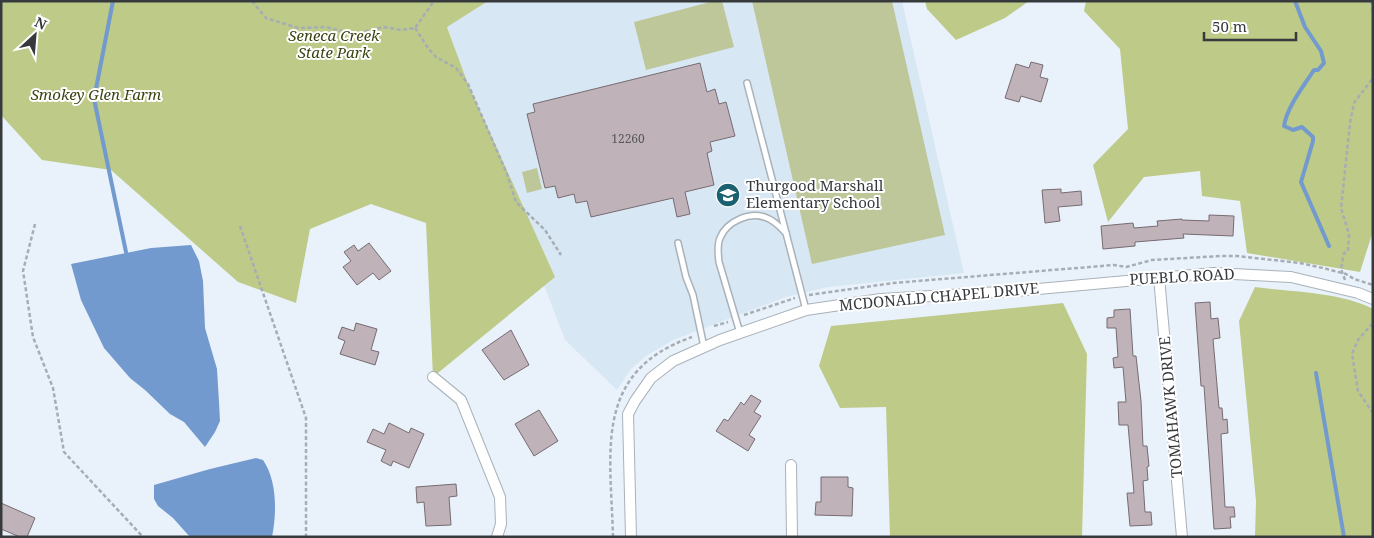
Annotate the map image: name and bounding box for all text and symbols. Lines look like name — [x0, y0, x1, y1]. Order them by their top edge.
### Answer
north arrow — [10, 10, 60, 60]
scale bar — [1204, 10, 1296, 42]
text: N — [32, 12, 50, 34]
text: 50 m — [1212, 16, 1247, 36]
park label: Seneca Creek State Park — [288, 25, 380, 62]
park label: Smokey Glen Farm — [31, 84, 162, 104]
house number: 12260 — [611, 130, 645, 147]
place label: Thurgood Marshall Elementary School — [746, 175, 884, 212]
school or university icon: Thurgood Marshall Elementary School — [715, 182, 741, 208]
street label: PUEBLO ROAD — [1129, 263, 1235, 289]
street label: MCDONALD CHAPEL DRIVE — [838, 277, 1040, 315]
street label: TOMAHAWK DRIVE — [1154, 336, 1186, 479]

